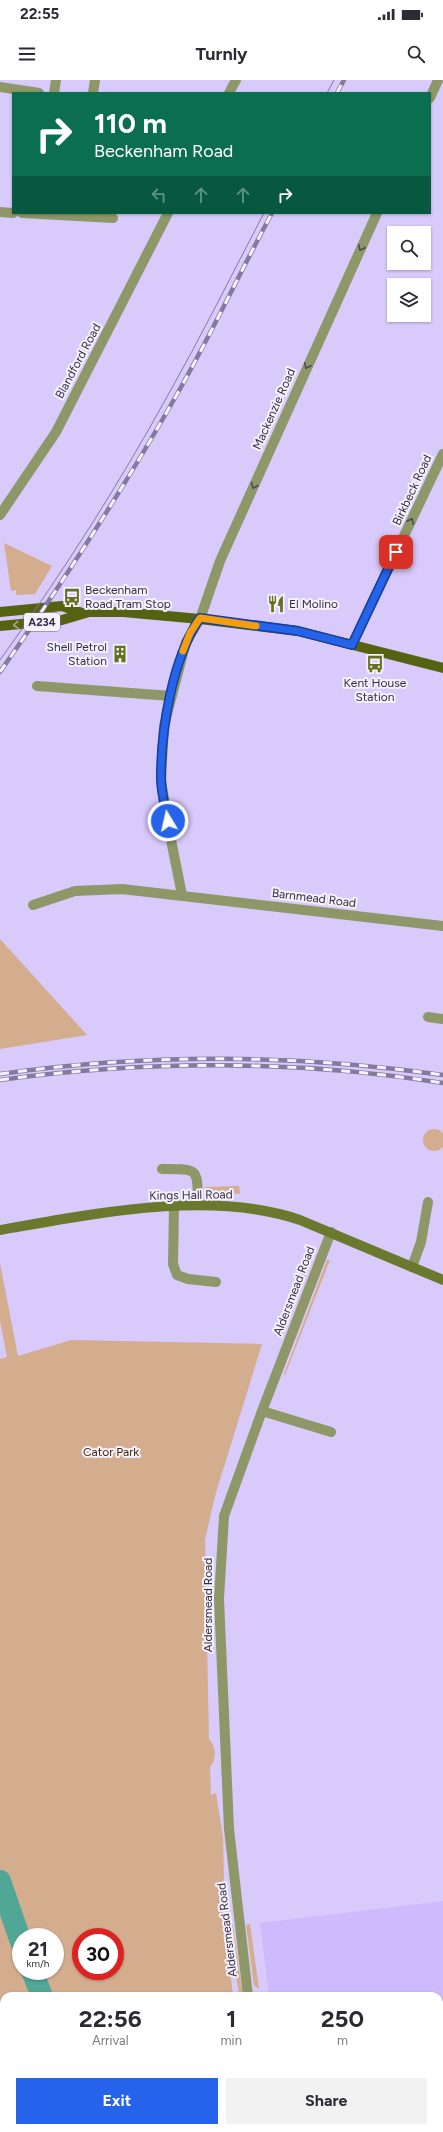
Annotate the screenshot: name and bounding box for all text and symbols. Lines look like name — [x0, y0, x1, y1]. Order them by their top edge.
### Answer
text: 22:55 — [20, 5, 59, 23]
icon: menu — [16, 43, 38, 65]
text: Turnly — [196, 43, 247, 65]
icon: search — [405, 43, 427, 65]
text: 110 m — [94, 106, 167, 140]
icon: right — [28, 108, 80, 160]
text: Beckenham Road — [94, 140, 233, 162]
icon: left — [148, 184, 170, 206]
icon: ahead — [190, 184, 212, 206]
icon: ahead — [232, 184, 254, 206]
icon: right — [274, 184, 296, 206]
map controls — [387, 226, 431, 322]
button: search — [387, 226, 431, 270]
one-way arrow — [358, 244, 366, 252]
button: layers — [387, 278, 431, 322]
street label: Blandford Road — [52, 321, 104, 401]
one-way arrow — [304, 362, 312, 370]
street label: Mackenzie Road — [250, 366, 298, 452]
street label: Birkbeck Road — [389, 452, 435, 528]
one-way arrow — [251, 482, 259, 489]
one-way arrow — [406, 518, 414, 525]
pin — [379, 535, 413, 569]
icon: arrive — [385, 541, 407, 563]
place label: Beckenham Road Tram Stop — [85, 583, 171, 611]
bus stop icon: Beckenham Road Tram Stop — [62, 587, 82, 607]
restaurant icon: El Molino — [266, 594, 286, 614]
place label: El Molino — [289, 597, 338, 611]
road number: A234 — [24, 613, 60, 631]
one-way arrow — [13, 620, 19, 629]
place label: Shell Petrol Station — [47, 640, 107, 668]
building icon: Shell Petrol Station — [110, 644, 130, 664]
bus stop icon: Kent House Station — [365, 654, 385, 674]
place label: Kent House Station — [344, 676, 407, 704]
position arrow — [147, 800, 189, 842]
street label: Barnmead Road — [271, 886, 357, 910]
street label: Kings Hall Road — [149, 1187, 233, 1203]
street label: Aldersmead Road — [271, 1244, 317, 1338]
park label: Cator Park — [83, 1445, 139, 1459]
street label: Aldersmead Road — [201, 1558, 215, 1652]
street label: Aldersmead Road — [214, 1882, 240, 1978]
speed limit sign: 30 — [72, 1928, 124, 1980]
text: 21 — [28, 1937, 48, 1961]
text: km/h — [27, 1957, 49, 1970]
text: 22:56 — [79, 2004, 142, 2033]
text: 1 — [226, 2004, 236, 2033]
text: 250 — [321, 2004, 364, 2033]
text: Arrival — [92, 2033, 129, 2048]
text: min — [221, 2033, 242, 2048]
text: m — [337, 2033, 348, 2048]
button: Exit — [16, 2078, 218, 2124]
button: Share — [226, 2078, 427, 2124]

